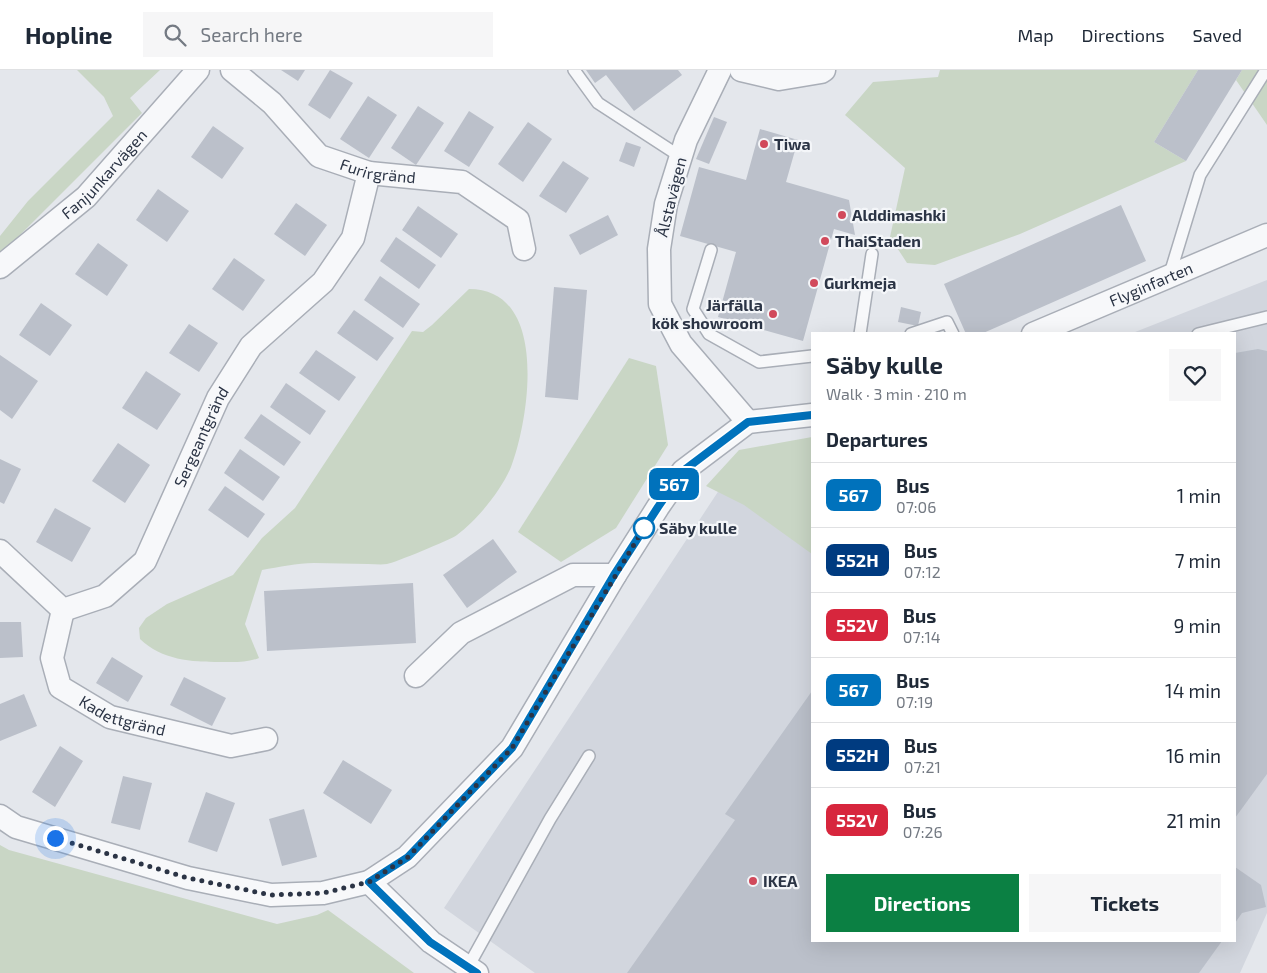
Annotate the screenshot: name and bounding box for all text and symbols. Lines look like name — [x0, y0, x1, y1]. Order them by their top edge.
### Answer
search box — [143, 12, 493, 57]
text: Hopline — [25, 20, 113, 49]
icon: search — [161, 21, 189, 49]
text: Search here — [201, 23, 303, 46]
text: Map — [1017, 24, 1054, 46]
text: Directions — [1082, 24, 1165, 46]
text: Saved — [1193, 24, 1242, 46]
street label: Fanjunkarvägen — [57, 125, 150, 222]
place label: Tiwa — [774, 134, 811, 153]
marker: Tiwa — [758, 138, 770, 150]
street label: Furirgränd — [338, 154, 417, 186]
street label: Ålstavägen — [651, 155, 690, 239]
place label: Alddimashki — [852, 205, 946, 224]
marker: Alddimashki — [836, 209, 848, 221]
place label: ThaiStaden — [835, 231, 921, 250]
marker: ThaiStaden — [819, 235, 831, 247]
street label: Flyginfarten — [1106, 258, 1195, 310]
place label: Gurkmeja — [824, 273, 896, 292]
marker: Gurkmeja — [808, 277, 820, 289]
place label: Järfälla kök showroom — [652, 295, 763, 332]
marker: Järfälla kök showroom — [767, 308, 779, 320]
button: heart — [1169, 349, 1221, 401]
text: Säby kulle — [826, 350, 943, 379]
street label: Sergeantgränd — [169, 383, 232, 490]
text: Walk · 3 min · 210 m — [826, 384, 967, 403]
text: Departures — [826, 428, 928, 451]
line badge: 567 — [645, 468, 703, 500]
text: 567 — [659, 473, 689, 495]
text: Bus — [896, 474, 930, 497]
text: 567 — [838, 484, 869, 506]
text: 1 min — [1177, 484, 1221, 507]
text: 07:06 — [896, 497, 936, 516]
marker: Säby kulle — [633, 517, 655, 539]
place label: Säby kulle — [659, 518, 737, 538]
text: Bus — [904, 539, 937, 562]
text: 552H — [836, 549, 879, 571]
text: 7 min — [1175, 549, 1221, 572]
text: 07:12 — [904, 562, 941, 581]
text: Bus — [903, 604, 936, 627]
text: 552V — [836, 614, 878, 636]
text: 9 min — [1173, 614, 1221, 637]
text: 07:14 — [903, 627, 941, 646]
text: Bus — [896, 669, 930, 692]
text: 567 — [838, 679, 869, 701]
text: 14 min — [1165, 679, 1221, 702]
street label: Kadettgränd — [76, 691, 168, 739]
text: 07:19 — [896, 692, 933, 711]
text: Bus — [904, 734, 937, 757]
text: 552H — [836, 744, 879, 766]
text: 16 min — [1166, 744, 1221, 767]
text: 07:21 — [904, 757, 941, 776]
text: Bus — [903, 799, 936, 822]
text: 552V — [836, 809, 878, 831]
text: 21 min — [1166, 809, 1221, 832]
text: 07:26 — [903, 822, 943, 841]
your location — [43, 826, 68, 851]
place label: IKEA — [763, 871, 798, 890]
button: Directions — [826, 874, 1019, 932]
button: Tickets — [1029, 874, 1221, 932]
marker: IKEA — [747, 875, 759, 887]

